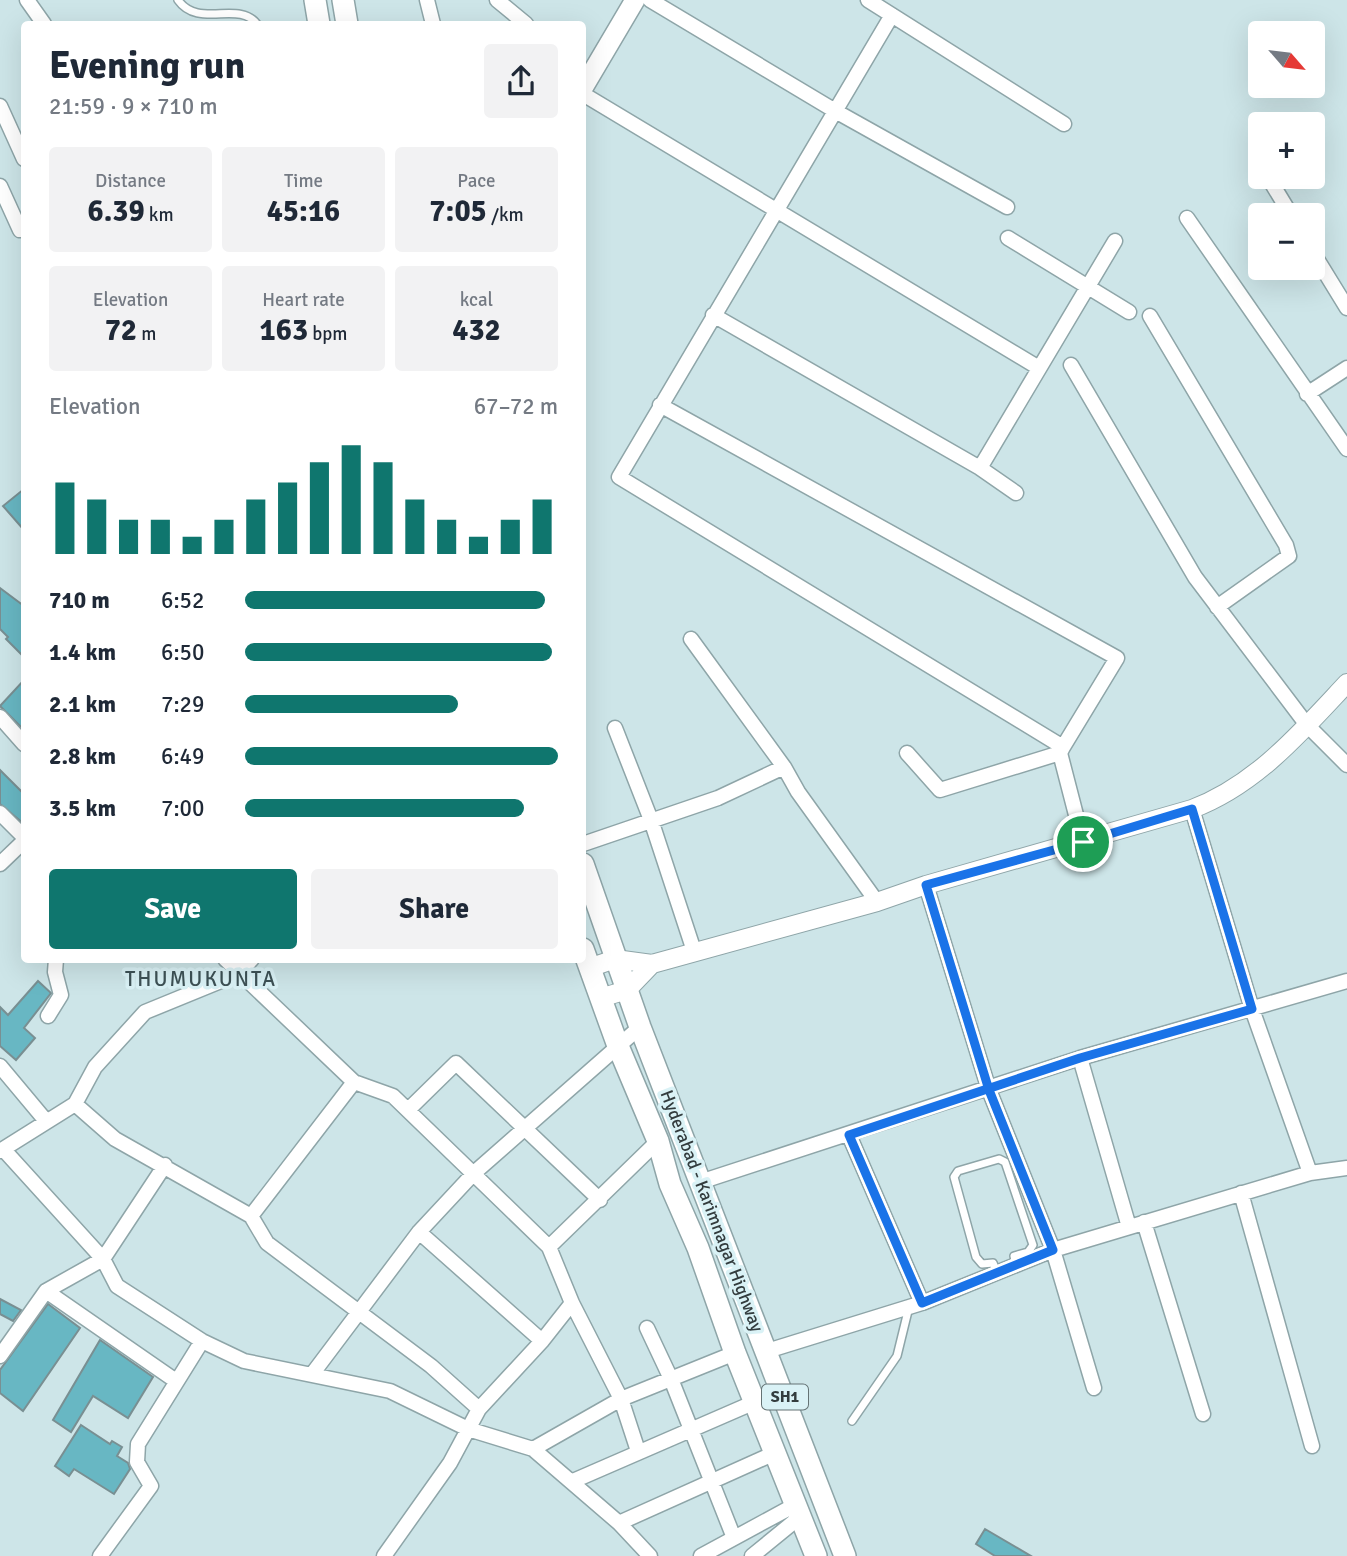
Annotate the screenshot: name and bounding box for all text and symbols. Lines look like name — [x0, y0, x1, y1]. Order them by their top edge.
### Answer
north arrow — [1248, 21, 1325, 98]
map controls — [1248, 21, 1325, 280]
text: Evening run — [49, 42, 245, 89]
button: share — [484, 44, 558, 118]
text: 21:59 · 9 × 710 m — [49, 92, 218, 121]
button: + — [1248, 112, 1325, 189]
text: Distance — [95, 169, 166, 193]
text: Time — [284, 169, 323, 193]
text: Pace — [457, 169, 496, 193]
text: 6.39 — [87, 193, 145, 230]
text: 45:16 — [267, 193, 340, 230]
text: 7:05 — [429, 193, 487, 230]
text: km — [145, 203, 174, 227]
text: /km — [487, 203, 524, 227]
button: − — [1248, 203, 1325, 280]
text: Elevation — [93, 288, 168, 312]
text: Heart rate — [262, 288, 345, 312]
text: kcal — [460, 288, 493, 312]
text: 72 — [105, 312, 137, 349]
text: 163 — [259, 312, 308, 349]
text: 432 — [452, 312, 501, 349]
text: m — [137, 322, 156, 346]
text: bpm — [308, 322, 348, 346]
text: Elevation — [49, 392, 141, 421]
text: 67–72 m — [474, 392, 558, 421]
text: 710 m — [49, 586, 110, 615]
text: 6:52 — [161, 586, 204, 615]
text: 1.4 km — [49, 638, 116, 667]
text: 6:50 — [161, 638, 204, 667]
text: 2.1 km — [49, 690, 116, 719]
text: 7:29 — [161, 690, 204, 719]
text: 2.8 km — [49, 742, 116, 771]
text: 6:49 — [161, 742, 204, 771]
text: 3.5 km — [49, 794, 116, 823]
text: 7:00 — [161, 794, 204, 823]
pin — [1053, 812, 1113, 872]
icon: arrive — [1064, 823, 1102, 861]
button: Save — [49, 869, 297, 949]
button: Share — [311, 869, 558, 949]
district label: THUMUKUNTA — [125, 966, 277, 992]
street label: Hyderabad - Karimnagar Highway — [656, 1087, 769, 1336]
road number: SH1 — [762, 1385, 808, 1410]

